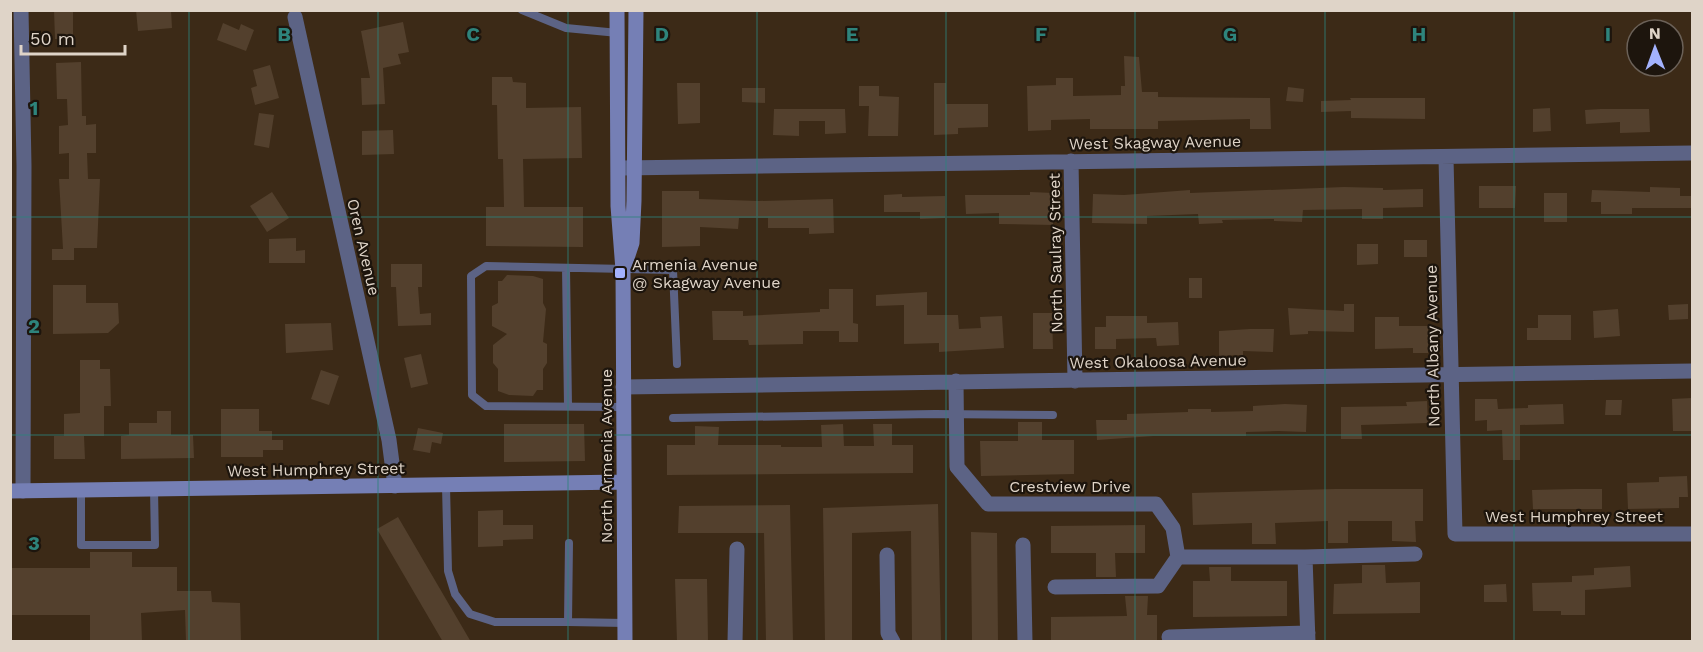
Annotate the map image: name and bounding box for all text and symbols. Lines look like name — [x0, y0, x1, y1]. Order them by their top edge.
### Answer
scale bar — [21, 18, 124, 56]
north arrow — [1625, 18, 1685, 78]
text: B — [277, 22, 291, 46]
text: C — [466, 22, 480, 46]
text: D — [655, 22, 669, 46]
text: E — [846, 22, 858, 46]
text: F — [1035, 22, 1047, 46]
text: G — [1223, 22, 1237, 46]
text: H — [1412, 22, 1426, 46]
text: I — [1605, 22, 1611, 46]
text: N — [1649, 24, 1661, 43]
text: 50 m — [30, 28, 75, 49]
text: 1 — [30, 96, 38, 120]
street label: West Skagway Avenue — [1069, 131, 1241, 154]
street label: North Saulray Street — [1045, 173, 1066, 333]
street label: Oren Avenue — [343, 197, 384, 297]
place label: Armenia Avenue @ Skagway Avenue — [632, 255, 780, 292]
street label: North Albany Avenue — [1422, 265, 1443, 427]
marker: Armenia Avenue @ Skagway Avenue — [613, 266, 627, 280]
text: 2 — [28, 314, 40, 338]
street label: West Okaloosa Avenue — [1069, 350, 1247, 373]
street label: North Armenia Avenue — [597, 369, 616, 543]
street label: West Humphrey Street — [227, 458, 405, 481]
street label: Crestview Drive — [1009, 477, 1131, 496]
street label: West Humphrey Street — [1485, 507, 1663, 526]
text: 3 — [28, 531, 40, 555]

